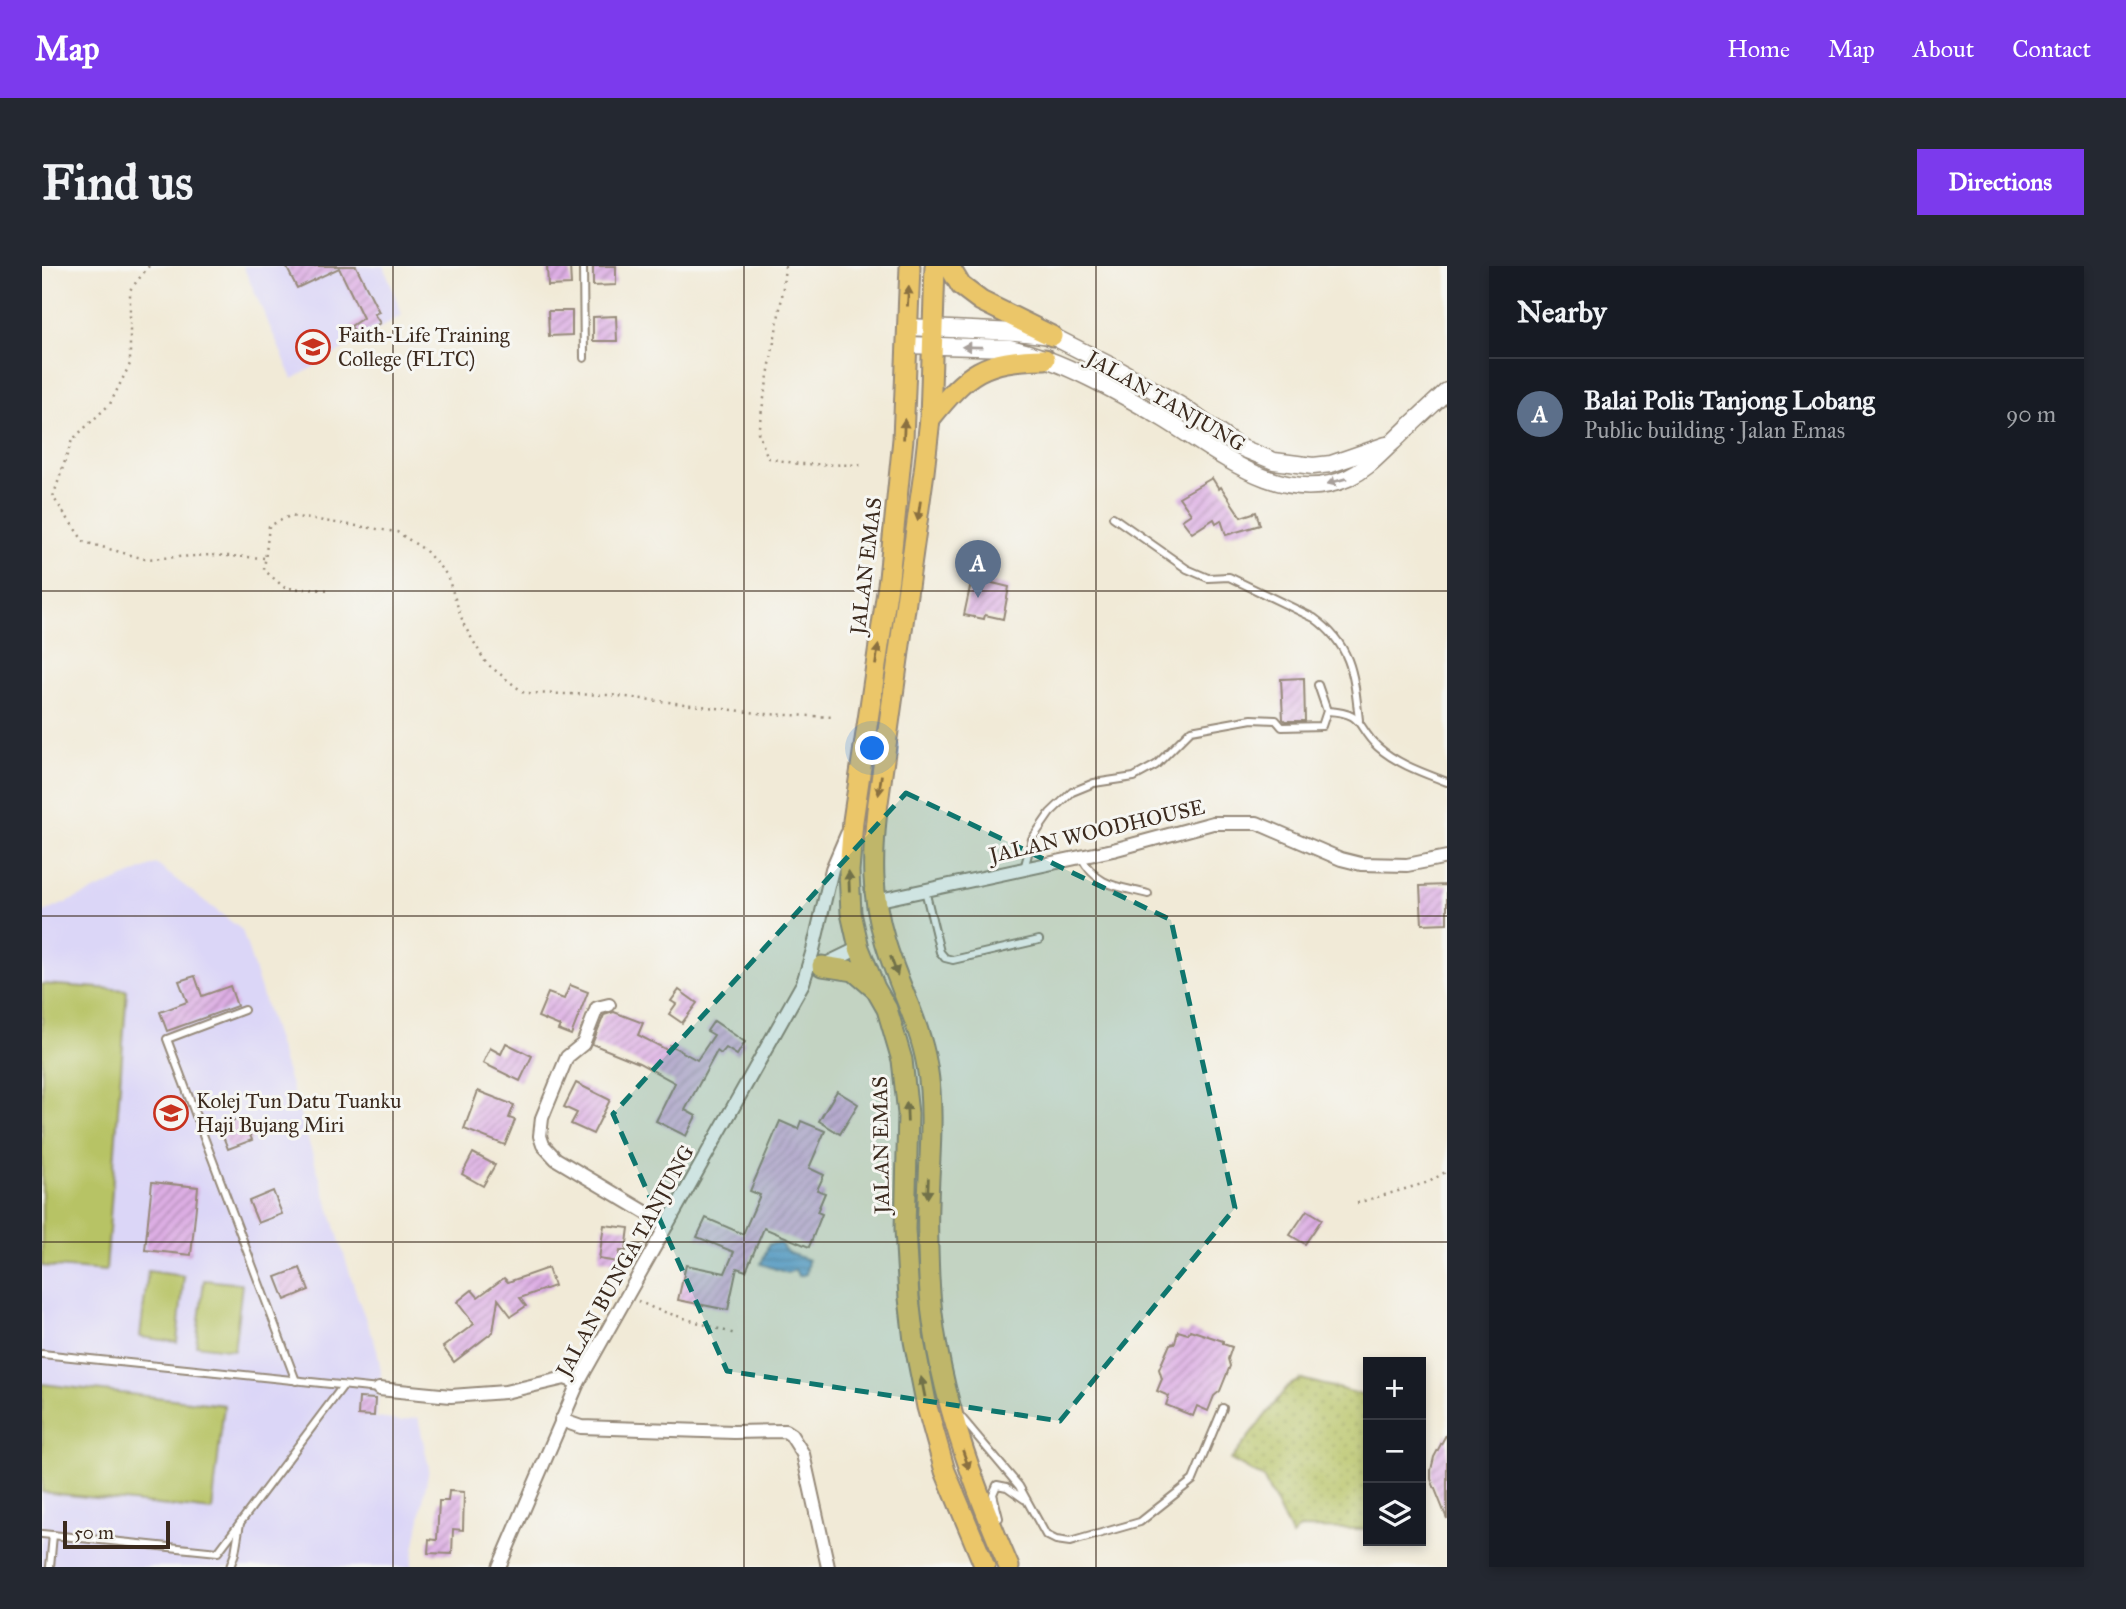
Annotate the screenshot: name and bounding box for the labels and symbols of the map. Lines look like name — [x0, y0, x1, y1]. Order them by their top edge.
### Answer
one-way arrow — [903, 285, 914, 307]
place label: Faith-Life Training College (FLTC) — [338, 322, 510, 372]
school or university icon: Faith-Life Training College (FLTC) — [294, 328, 332, 366]
one-way arrow — [961, 341, 983, 353]
street label: JALAN TANJUNG — [1080, 344, 1250, 457]
one-way arrow — [898, 418, 909, 440]
one-way arrow — [1326, 476, 1347, 486]
street label: JALAN EMAS — [844, 496, 887, 638]
one-way arrow — [913, 501, 924, 523]
pin: A — [955, 540, 1001, 598]
one-way arrow — [872, 644, 883, 666]
your location — [855, 731, 889, 765]
one-way arrow — [874, 774, 885, 796]
street label: JALAN WOODHOUSE — [985, 794, 1207, 869]
one-way arrow — [844, 870, 855, 892]
one-way arrow — [889, 956, 900, 977]
street label: JALAN EMAS — [867, 1076, 895, 1216]
place label: Kolej Tun Datu Tuanku Haji Bujang Miri — [196, 1088, 401, 1138]
school or university icon: Kolej Tun Datu Tuanku Haji Bujang Miri — [152, 1094, 190, 1132]
one-way arrow — [901, 1101, 913, 1123]
street label: JALAN BUNGA TANJUNG — [549, 1141, 700, 1383]
one-way arrow — [923, 1177, 934, 1199]
one-way arrow — [917, 1376, 928, 1398]
one-way arrow — [961, 1450, 972, 1471]
scale bar — [63, 1518, 170, 1550]

